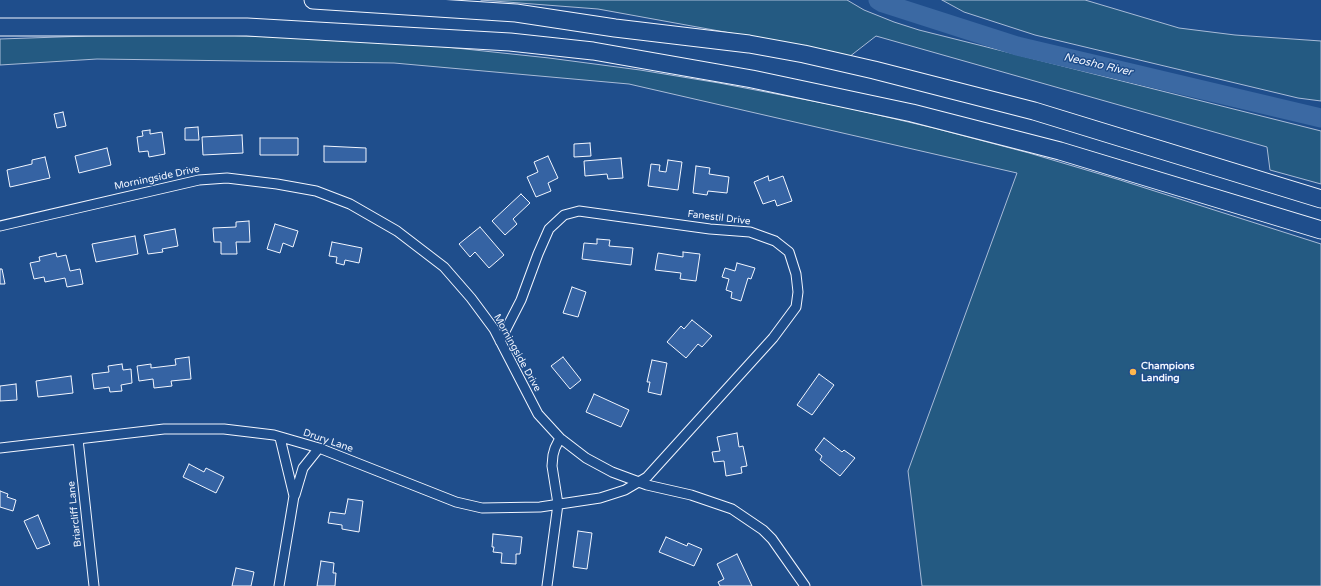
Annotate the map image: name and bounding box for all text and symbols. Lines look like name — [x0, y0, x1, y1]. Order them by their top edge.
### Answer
water label: Neosho River — [1062, 51, 1134, 79]
street label: Morningside Drive — [113, 163, 201, 193]
street label: Fanestil Drive — [687, 208, 751, 228]
street label: Morningside Drive — [491, 312, 543, 394]
place label: Champions Landing — [1141, 360, 1195, 384]
marker: Champions Landing — [1128, 367, 1138, 377]
street label: Drury Lane — [301, 427, 355, 455]
street label: Briarcliff Lane — [66, 480, 84, 548]

